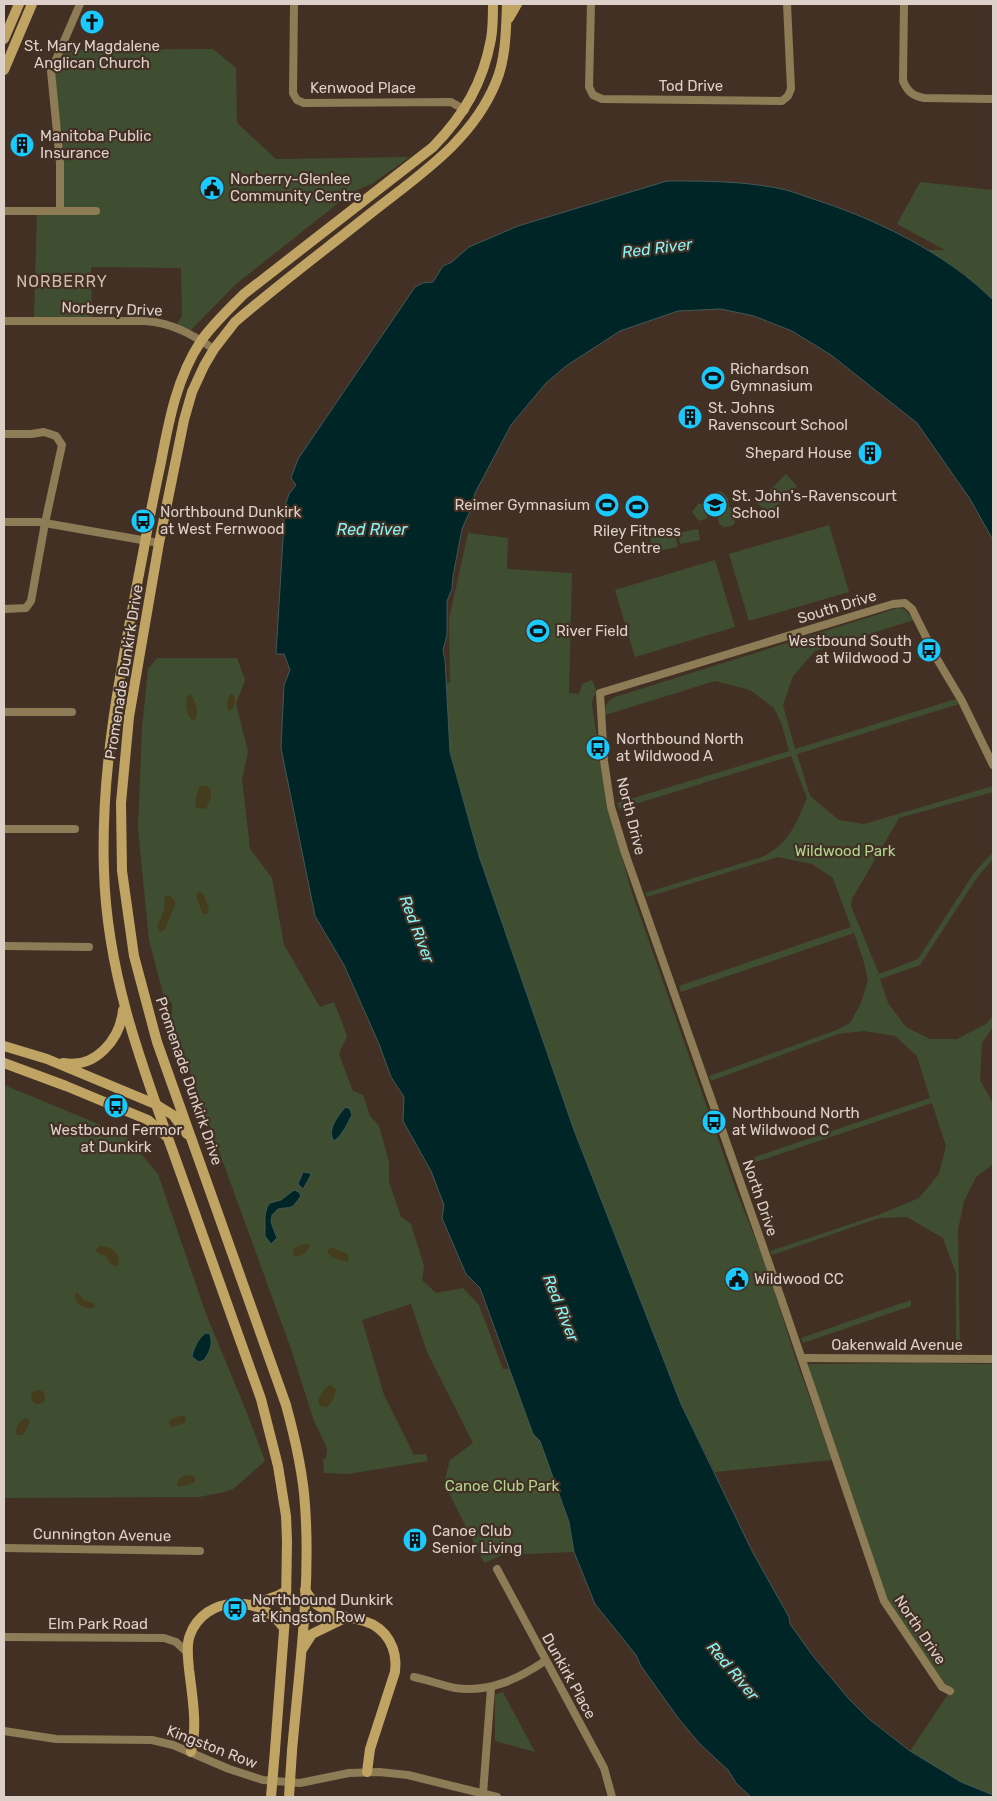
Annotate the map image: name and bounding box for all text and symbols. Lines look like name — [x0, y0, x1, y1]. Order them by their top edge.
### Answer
church icon: St. Mary Magdalene Anglican Church — [79, 9, 105, 35]
place label: St. Mary Magdalene Anglican Church — [24, 37, 160, 72]
street label: Tod Drive — [659, 77, 723, 95]
street label: Kenwood Place — [310, 79, 416, 97]
place label: Manitoba Public Insurance — [40, 127, 151, 162]
building icon: Manitoba Public Insurance — [9, 132, 35, 158]
place label: Norberry-Glenlee Community Centre — [230, 170, 362, 205]
public building icon: Norberry-Glenlee Community Centre — [199, 175, 225, 201]
water label: Red River — [621, 234, 694, 262]
district label: NORBERRY — [16, 272, 108, 291]
street label: Norberry Drive — [61, 298, 163, 320]
place label: Richardson Gymnasium — [730, 360, 813, 395]
sports icon: Richardson Gymnasium — [700, 365, 726, 391]
place label: St. Johns Ravenscourt School — [708, 399, 848, 434]
building icon: St. Johns Ravenscourt School — [677, 404, 703, 430]
building icon: Shepard House — [857, 440, 883, 466]
place label: Shepard House — [745, 444, 852, 462]
place label: St. John's-Ravenscourt School — [732, 487, 897, 522]
sports icon: Reimer Gymnasium — [594, 492, 620, 518]
school or university icon: St. John's-Ravenscourt School — [702, 492, 728, 518]
sports icon: Riley Fitness Centre — [624, 494, 650, 520]
place label: Reimer Gymnasium — [455, 496, 590, 514]
place label: Northbound Dunkirk at West Fernwood — [160, 503, 302, 538]
bus stop icon: Northbound Dunkirk at West Fernwood — [130, 508, 156, 534]
water label: Red River — [337, 520, 408, 539]
place label: Riley Fitness Centre — [593, 522, 681, 557]
street label: Promenade Dunkirk Drive — [101, 583, 147, 761]
street label: South Drive — [795, 586, 879, 628]
sports icon: River Field — [525, 618, 551, 644]
place label: River Field — [556, 622, 628, 640]
place label: Westbound South at Wildwood J — [788, 632, 912, 667]
bus stop icon: Westbound South at Wildwood J — [916, 637, 942, 663]
place label: Northbound North at Wildwood A — [616, 730, 744, 765]
bus stop icon: Northbound North at Wildwood A — [585, 735, 611, 761]
street label: North Drive — [613, 775, 649, 857]
park label: Wildwood Park — [794, 842, 896, 860]
water label: Red River — [395, 893, 439, 966]
street label: Promenade Dunkirk Drive — [152, 994, 226, 1168]
bus stop icon: Westbound Fermor at Dunkirk — [103, 1093, 129, 1119]
place label: Northbound North at Wildwood C — [732, 1104, 860, 1139]
bus stop icon: Northbound North at Wildwood C — [701, 1109, 727, 1135]
place label: Westbound Fermor at Dunkirk — [50, 1121, 182, 1156]
street label: North Drive — [739, 1157, 781, 1239]
public building icon: Wildwood CC — [724, 1266, 750, 1292]
place label: Wildwood CC — [754, 1270, 844, 1288]
water label: Red River — [539, 1272, 583, 1345]
street label: Oakenwald Avenue — [831, 1336, 963, 1354]
park label: Canoe Club Park — [445, 1477, 560, 1495]
place label: Canoe Club Senior Living — [432, 1522, 522, 1557]
street label: Cunnington Avenue — [33, 1525, 171, 1545]
building icon: Canoe Club Senior Living — [402, 1527, 428, 1553]
place label: Northbound Dunkirk at Kingston Row — [252, 1591, 394, 1626]
street label: North Drive — [890, 1592, 950, 1668]
bus stop icon: Northbound Dunkirk at Kingston Row — [222, 1596, 248, 1622]
street label: Elm Park Road — [48, 1615, 148, 1633]
street label: Dunkirk Place — [538, 1630, 600, 1722]
water label: Red River — [703, 1638, 764, 1705]
street label: Kingston Row — [164, 1721, 260, 1773]

